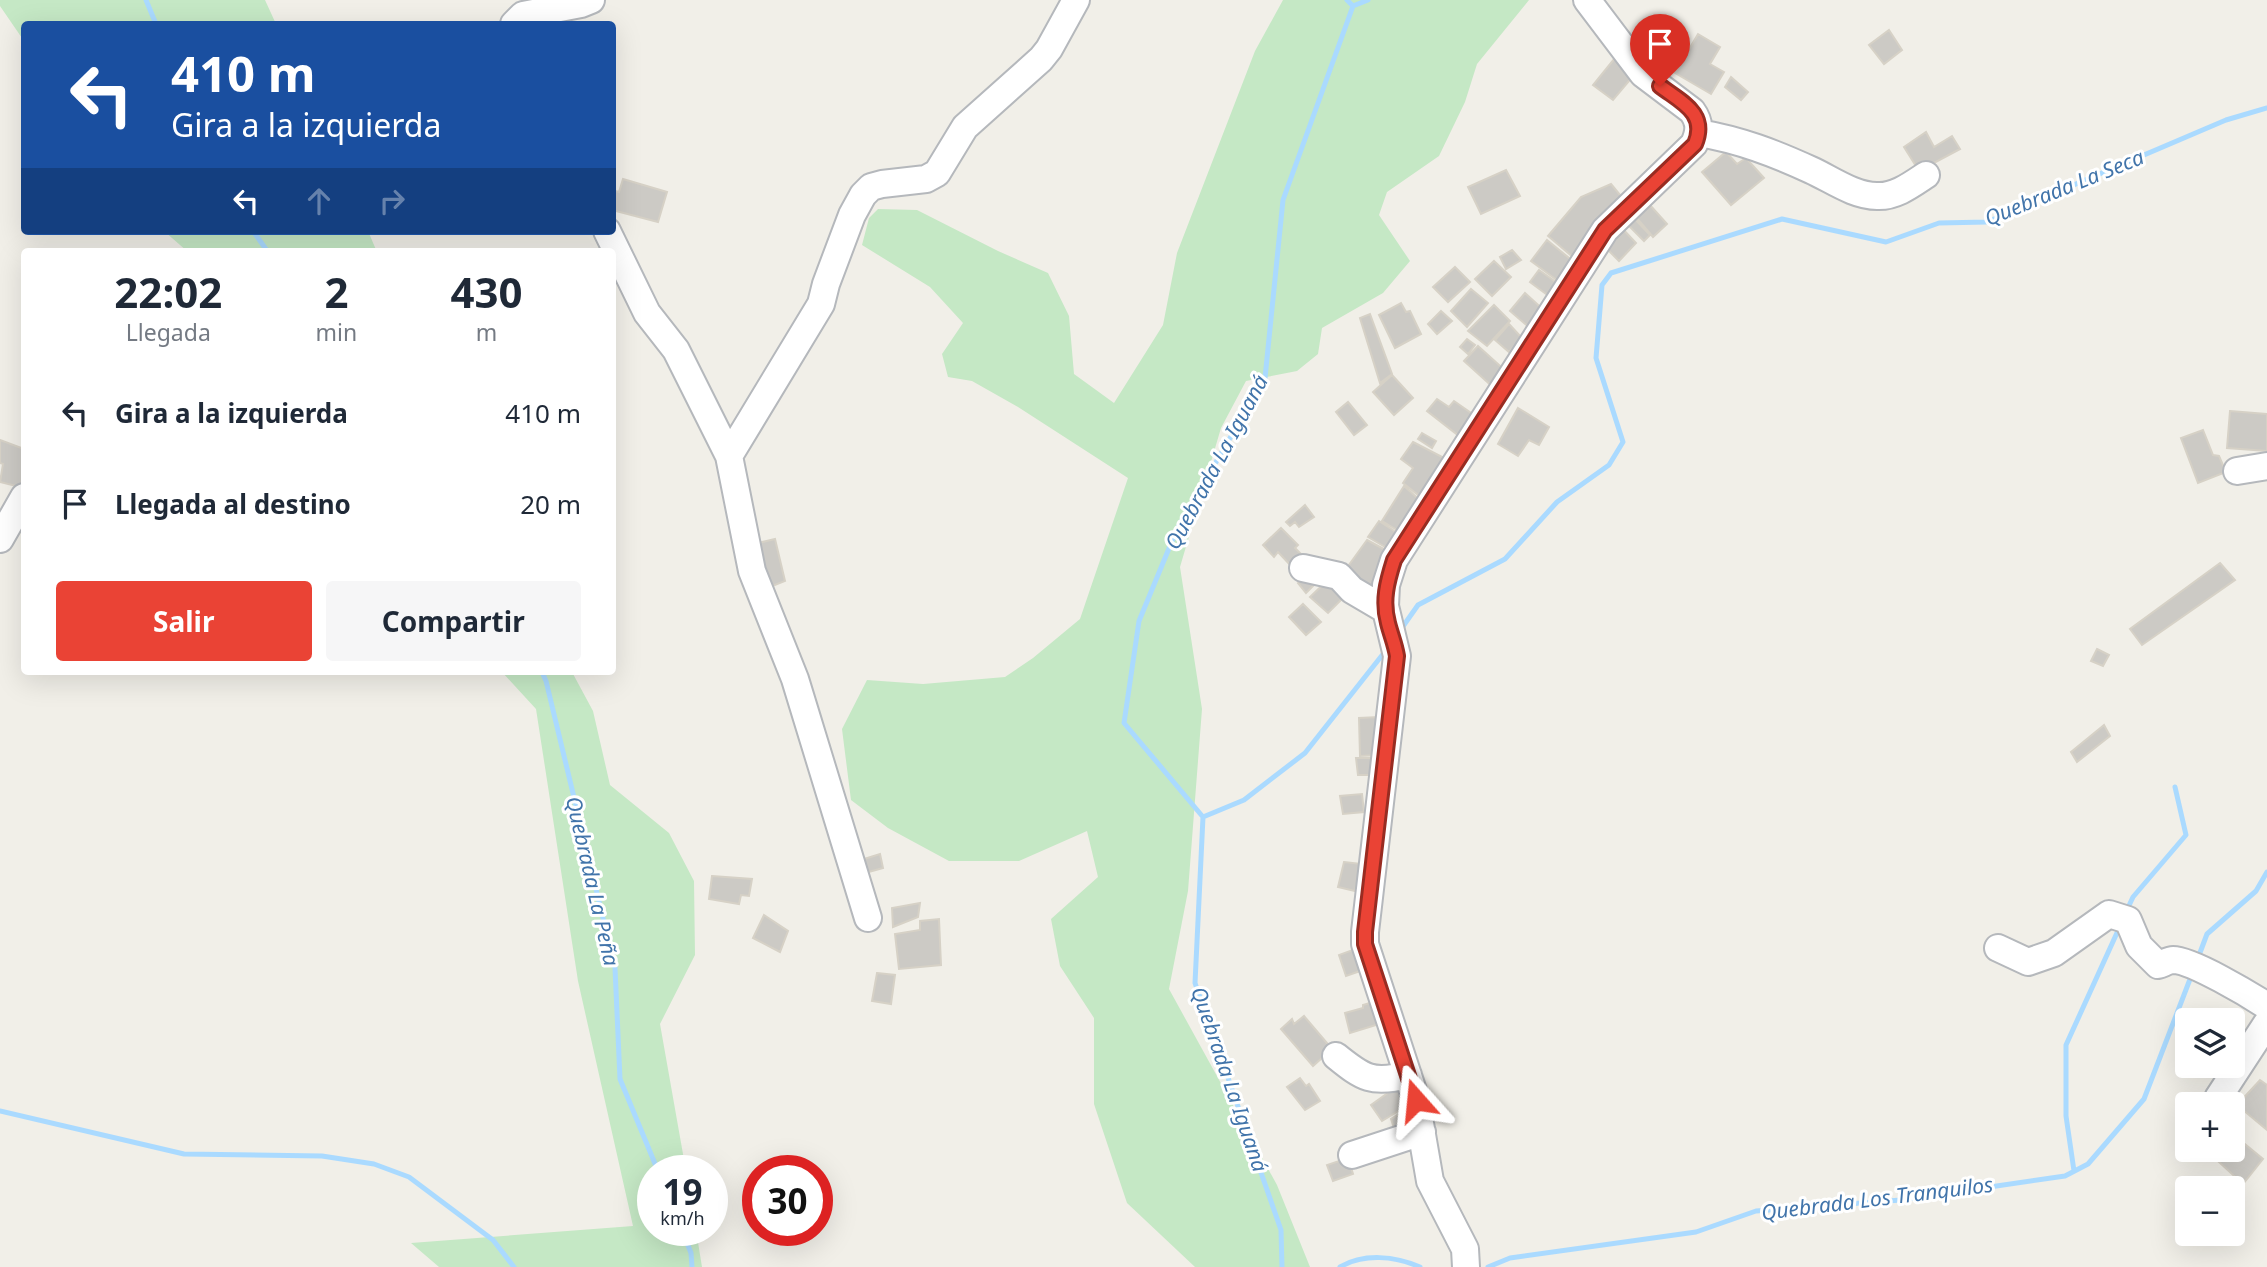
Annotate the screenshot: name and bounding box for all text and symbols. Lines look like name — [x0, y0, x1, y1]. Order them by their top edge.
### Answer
pin — [1630, 14, 1690, 86]
icon: arrive — [1641, 25, 1679, 63]
text: 410 m — [171, 40, 316, 106]
icon: left — [56, 49, 147, 140]
text: Gira a la izquierda — [171, 103, 441, 146]
water label: Quebrada La Seca — [1980, 142, 2148, 232]
icon: left — [227, 182, 265, 220]
icon: ahead — [300, 182, 338, 220]
icon: right — [373, 182, 411, 220]
text: 22:02 — [114, 263, 222, 320]
text: 2 — [324, 263, 348, 320]
text: 430 — [451, 263, 523, 320]
text: Llegada — [126, 316, 211, 348]
text: min — [316, 316, 357, 348]
text: m — [476, 316, 497, 348]
water label: Quebrada La Iguaná — [1158, 370, 1274, 554]
icon: left — [56, 394, 94, 432]
text: Gira a la izquierda — [115, 395, 348, 431]
text: 410 m — [505, 395, 581, 431]
icon: arrive — [56, 485, 94, 523]
text: Llegada al destino — [115, 486, 351, 522]
text: 20 m — [520, 486, 581, 522]
button: Salir — [56, 581, 312, 661]
button: Compartir — [326, 581, 581, 661]
water label: Quebrada La Peña — [560, 793, 626, 969]
water label: Quebrada La Iguaná — [1185, 983, 1275, 1175]
map controls — [2175, 1008, 2245, 1246]
button: layers — [2175, 1008, 2245, 1078]
position arrow — [1379, 1063, 1453, 1137]
button: + — [2175, 1092, 2245, 1162]
speed limit sign: 30 — [742, 1155, 833, 1246]
text: 19 — [662, 1168, 703, 1215]
water label: Quebrada Los Tranquilos — [1760, 1170, 1994, 1226]
button: − — [2175, 1176, 2245, 1246]
text: km/h — [660, 1206, 705, 1230]

